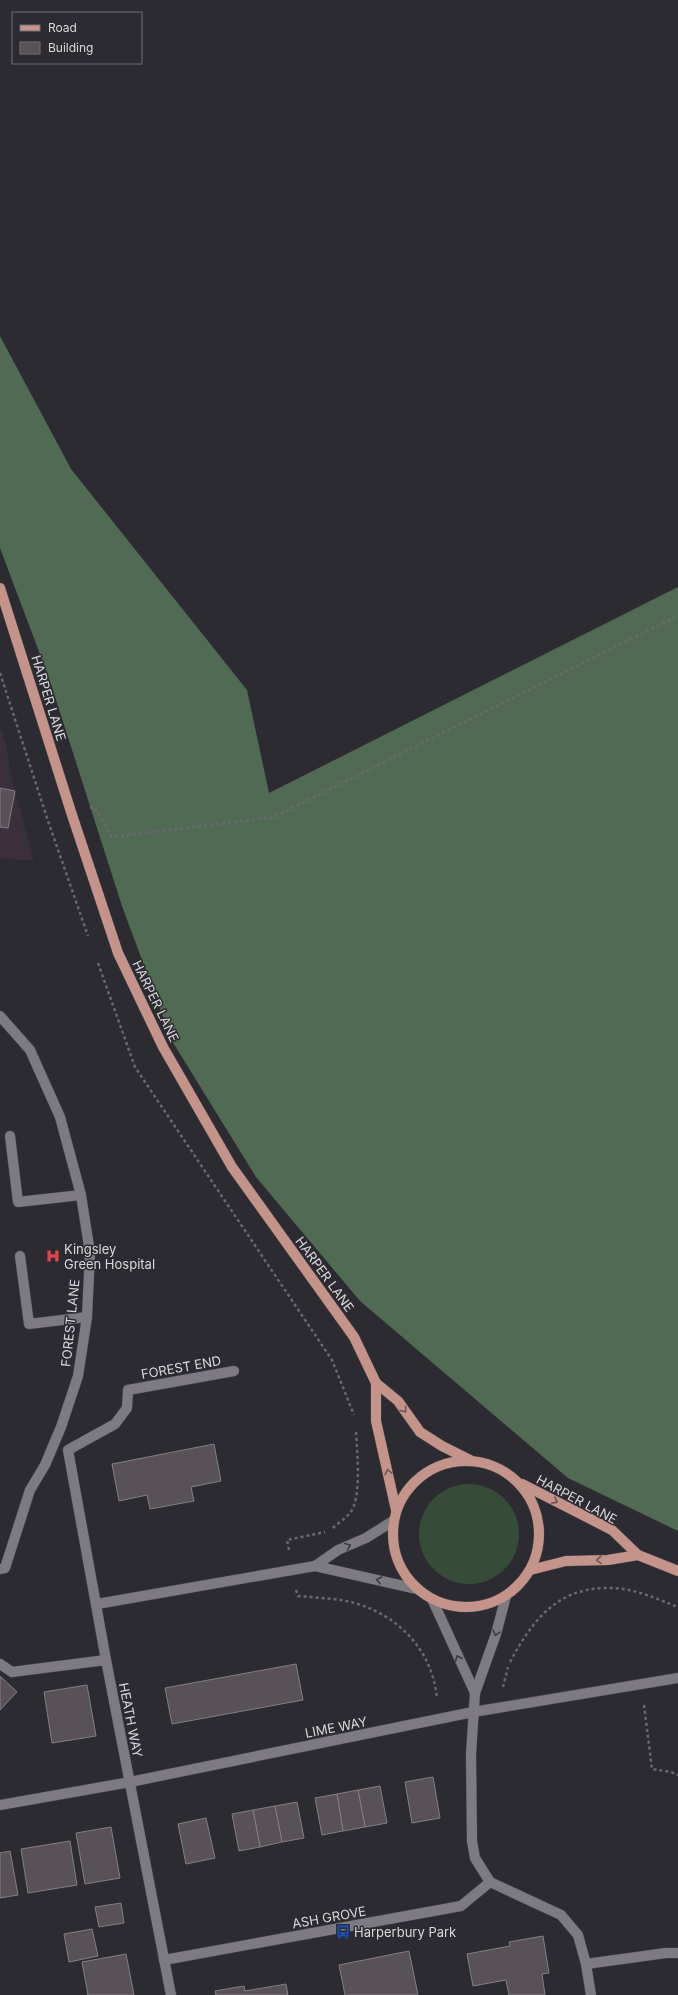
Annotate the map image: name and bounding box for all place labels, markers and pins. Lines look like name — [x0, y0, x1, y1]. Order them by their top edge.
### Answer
place label: Kingsley Green Hospital — [64, 1241, 155, 1272]
hospital icon: Kingsley Green Hospital — [45, 1248, 61, 1264]
bus stop icon: Harperbury Park — [335, 1924, 351, 1940]
place label: Harperbury Park — [354, 1924, 456, 1940]

